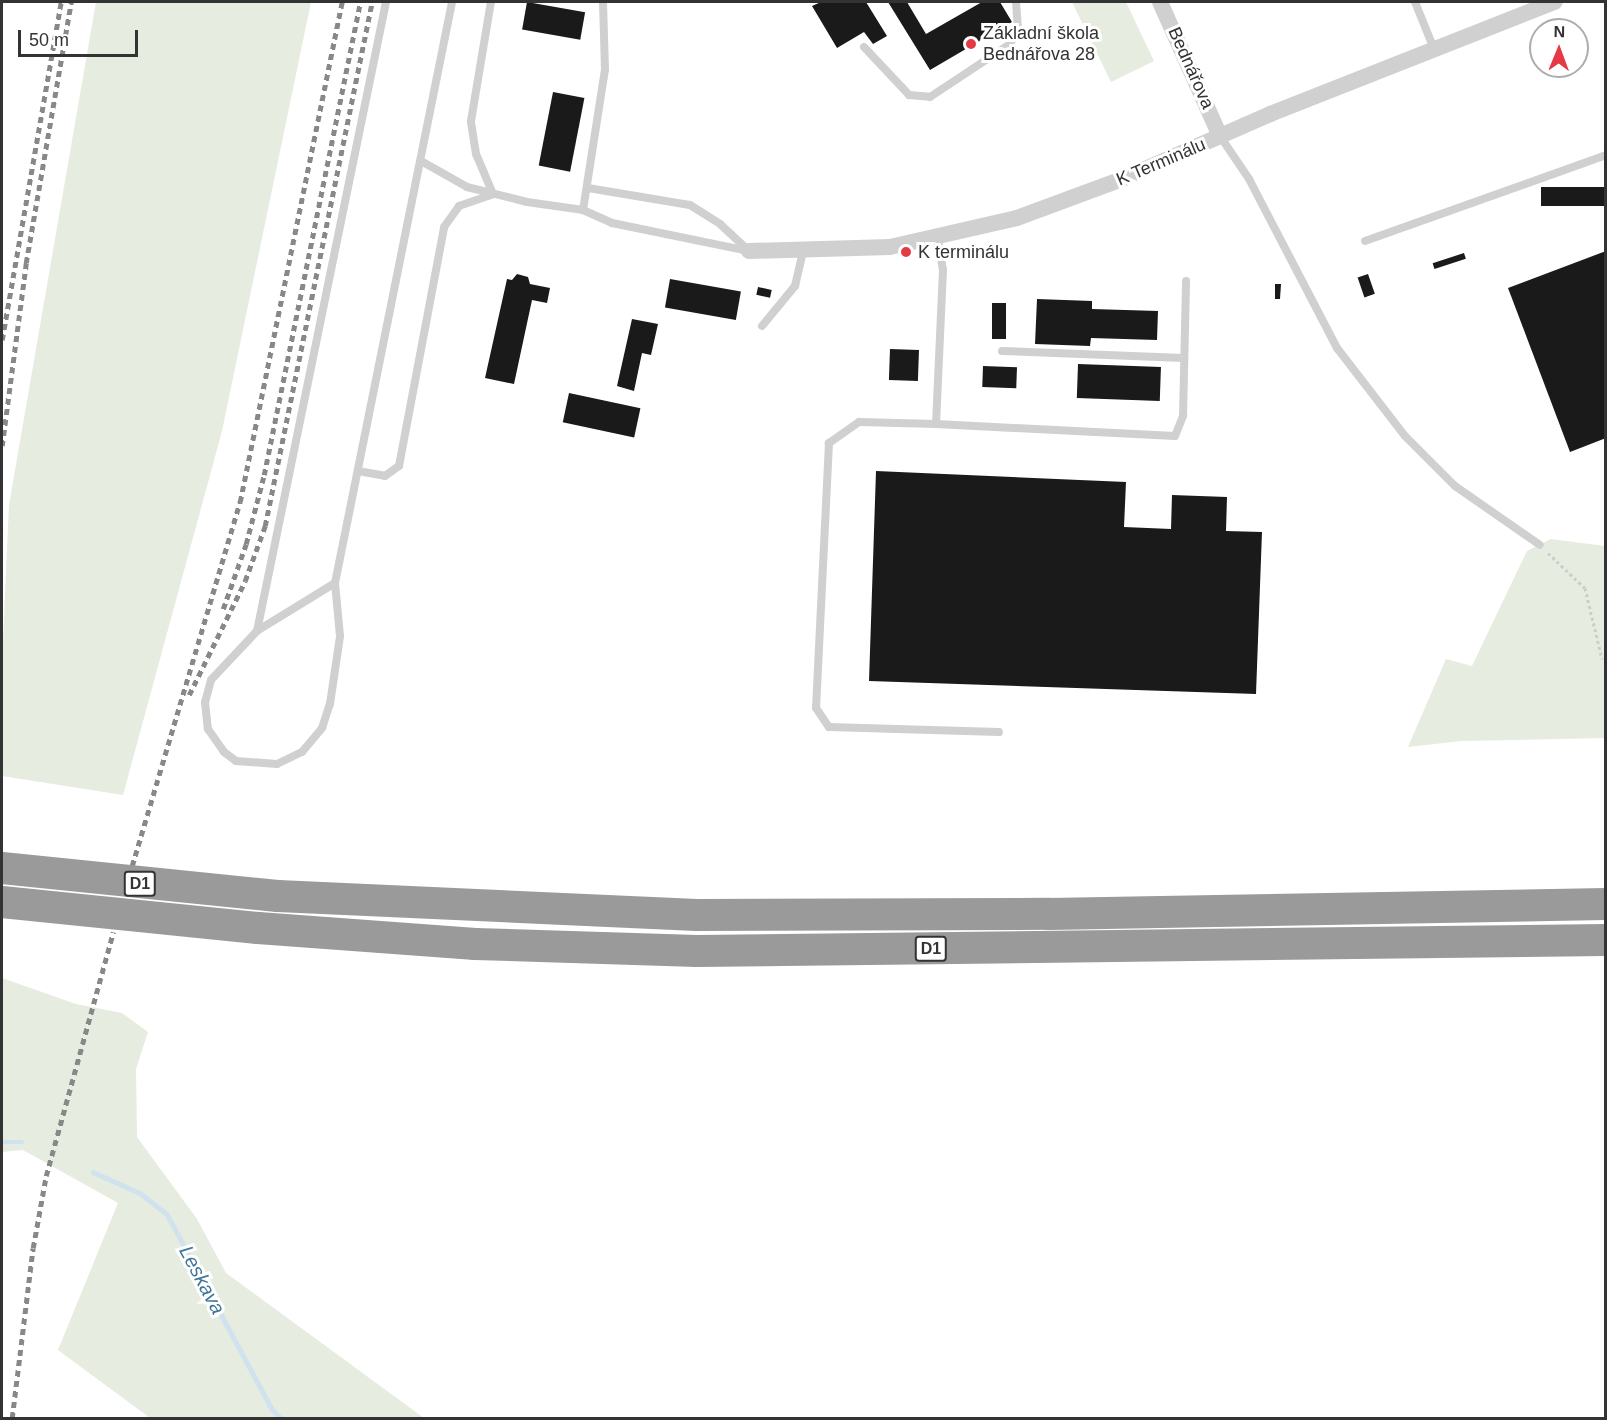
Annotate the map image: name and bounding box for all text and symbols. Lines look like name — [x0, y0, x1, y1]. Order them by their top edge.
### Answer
scale bar — [21, 18, 141, 56]
north arrow — [1529, 18, 1589, 78]
place label: Základní škola Bednářova 28 — [983, 23, 1099, 66]
text: N — [1553, 23, 1565, 40]
street label: Bednářova — [1163, 24, 1219, 112]
text: 50 m — [29, 30, 69, 50]
marker: Základní škola Bednářova 28 — [964, 37, 978, 51]
street label: K Terminálu — [1113, 133, 1209, 191]
place label: K terminálu — [918, 241, 1009, 263]
marker: K terminálu — [899, 245, 913, 259]
road number: D1 — [124, 871, 156, 897]
road number: D1 — [914, 936, 948, 962]
water label: Leskava — [174, 1241, 230, 1319]

